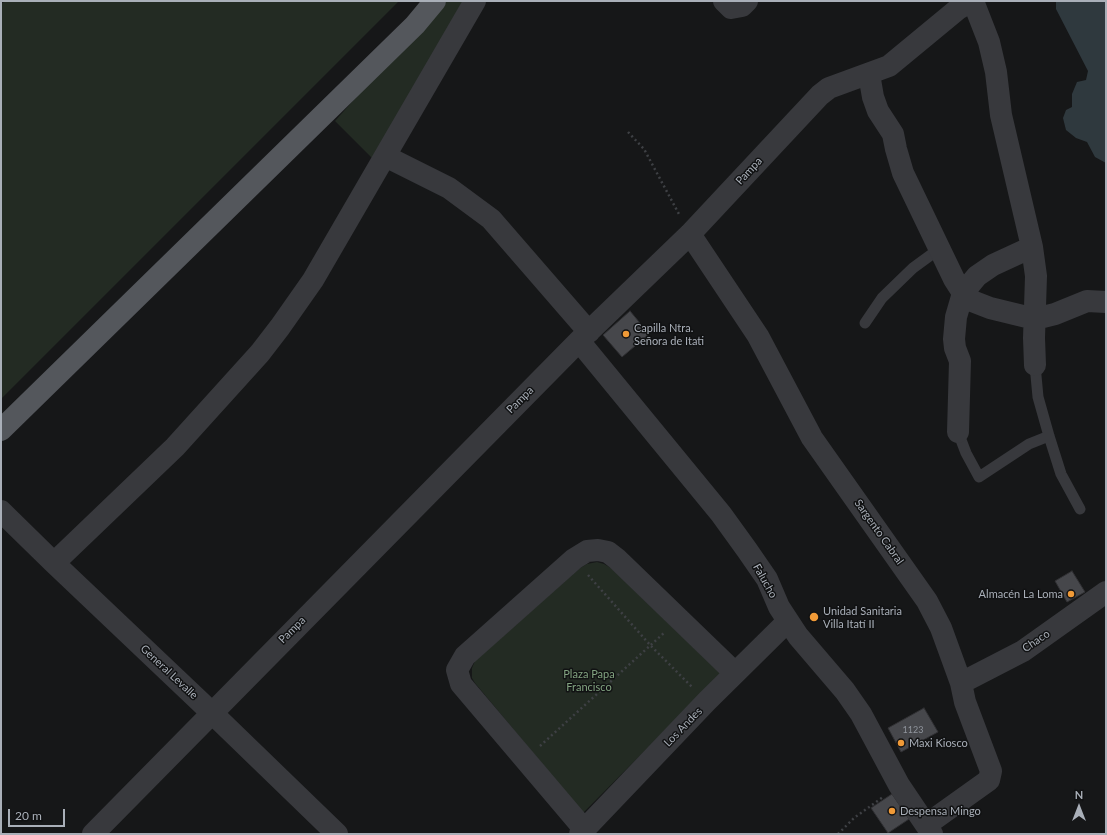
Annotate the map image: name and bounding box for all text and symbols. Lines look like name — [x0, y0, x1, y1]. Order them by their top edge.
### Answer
street label: Pampa — [733, 155, 765, 187]
place label: Capilla Ntra. Señora de Itati — [634, 321, 704, 347]
marker: Capilla Ntra. Señora de Itati — [621, 329, 631, 339]
street label: Pampa — [504, 384, 536, 416]
street label: Sargento Cabral — [852, 497, 906, 567]
street label: Falucho — [750, 562, 780, 600]
place label: Almacén La Loma — [979, 587, 1063, 601]
marker: Almacén La Loma — [1066, 589, 1076, 599]
place label: Unidad Sanitaria Villa Itatí II — [823, 604, 902, 630]
marker: Unidad Sanitaria Villa Itatí II — [808, 611, 820, 623]
street label: Pampa — [276, 614, 308, 646]
street label: Chaco — [1020, 627, 1052, 655]
street label: General Levalle — [138, 642, 200, 702]
park label: Plaza Papa Francisco — [563, 667, 615, 693]
street label: Los Andes — [661, 705, 705, 749]
house number: 1123 — [903, 725, 923, 735]
place label: Maxi Kiosco — [909, 736, 968, 750]
marker: Maxi Kiosco — [896, 738, 906, 748]
north arrow — [1059, 787, 1099, 827]
text: N — [1075, 788, 1083, 801]
scale bar — [10, 801, 67, 827]
place label: Despensa Mingo — [900, 804, 981, 818]
marker: Despensa Mingo — [887, 806, 897, 816]
text: 20 m — [15, 808, 42, 823]

